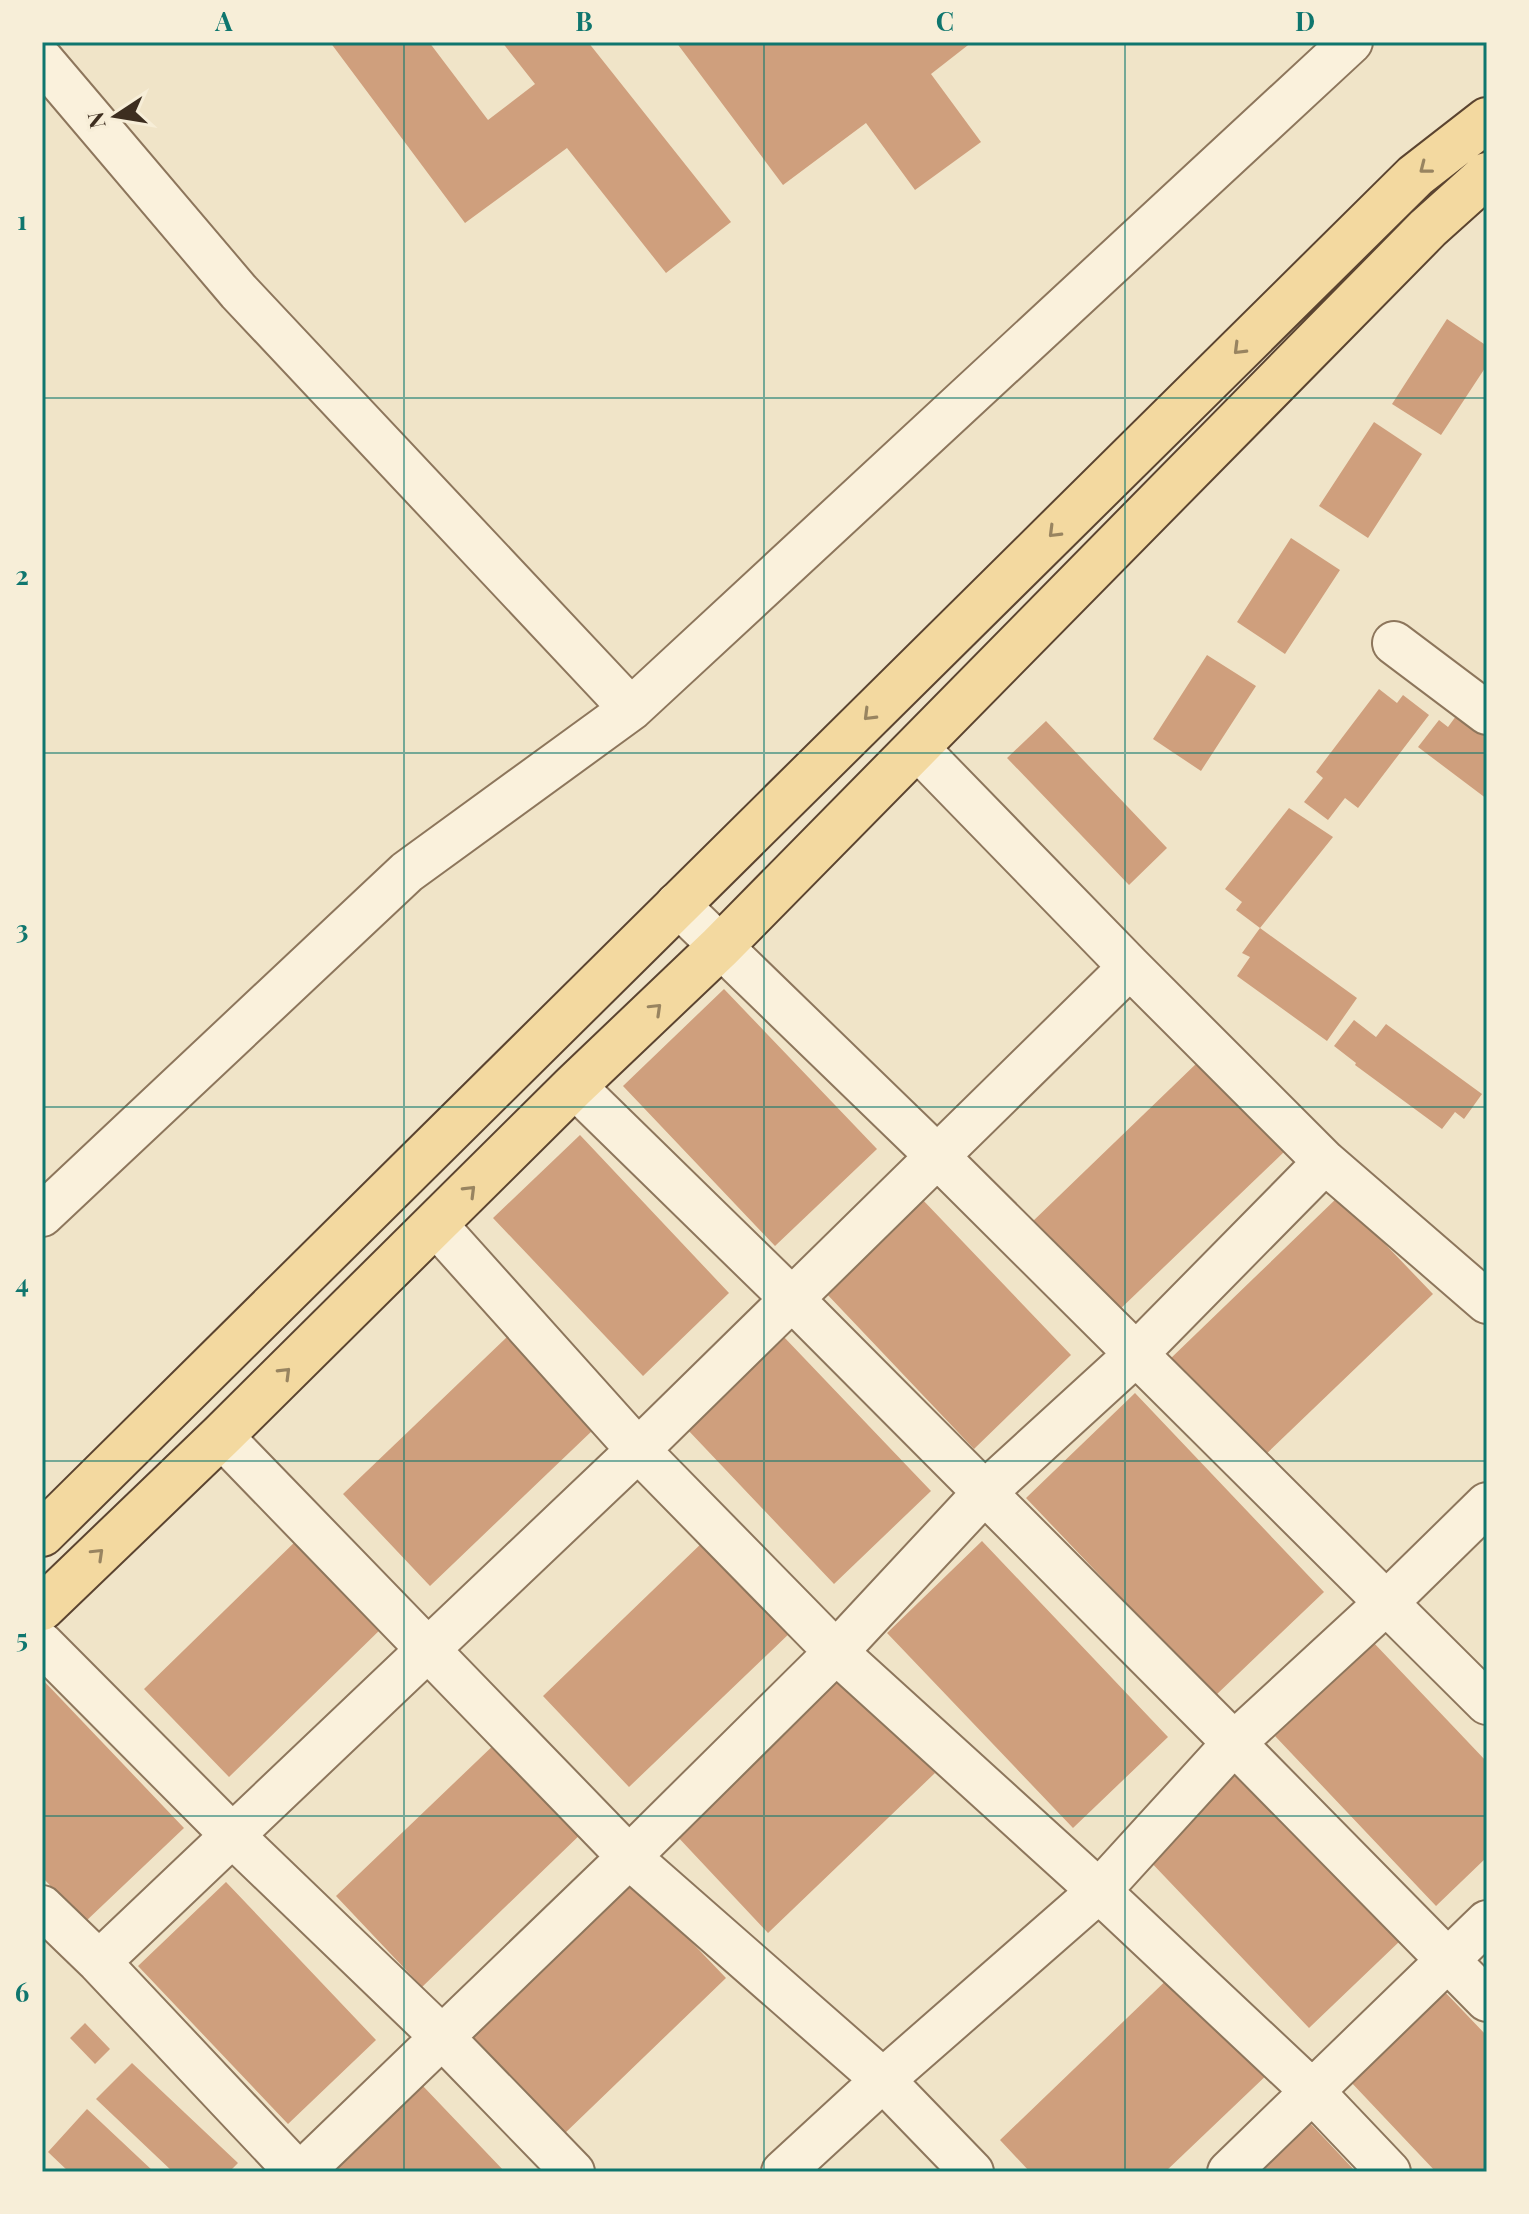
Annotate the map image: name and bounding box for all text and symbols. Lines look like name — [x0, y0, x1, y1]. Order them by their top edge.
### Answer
text: A — [214, 3, 233, 38]
text: B — [575, 3, 593, 38]
text: C — [936, 3, 954, 38]
text: D — [1295, 3, 1315, 38]
north arrow — [76, 76, 156, 156]
text: N — [79, 109, 112, 131]
one-way arrow — [1420, 158, 1434, 173]
text: 1 — [17, 202, 27, 237]
one-way arrow — [1234, 340, 1248, 355]
one-way arrow — [1049, 523, 1063, 537]
text: 2 — [15, 557, 29, 592]
one-way arrow — [864, 705, 878, 720]
text: 3 — [16, 911, 28, 946]
one-way arrow — [647, 1003, 661, 1018]
one-way arrow — [461, 1186, 475, 1200]
text: 4 — [15, 1265, 29, 1300]
one-way arrow — [276, 1368, 290, 1382]
one-way arrow — [89, 1549, 103, 1563]
text: 5 — [16, 1620, 28, 1655]
text: 6 — [15, 1974, 29, 2009]

